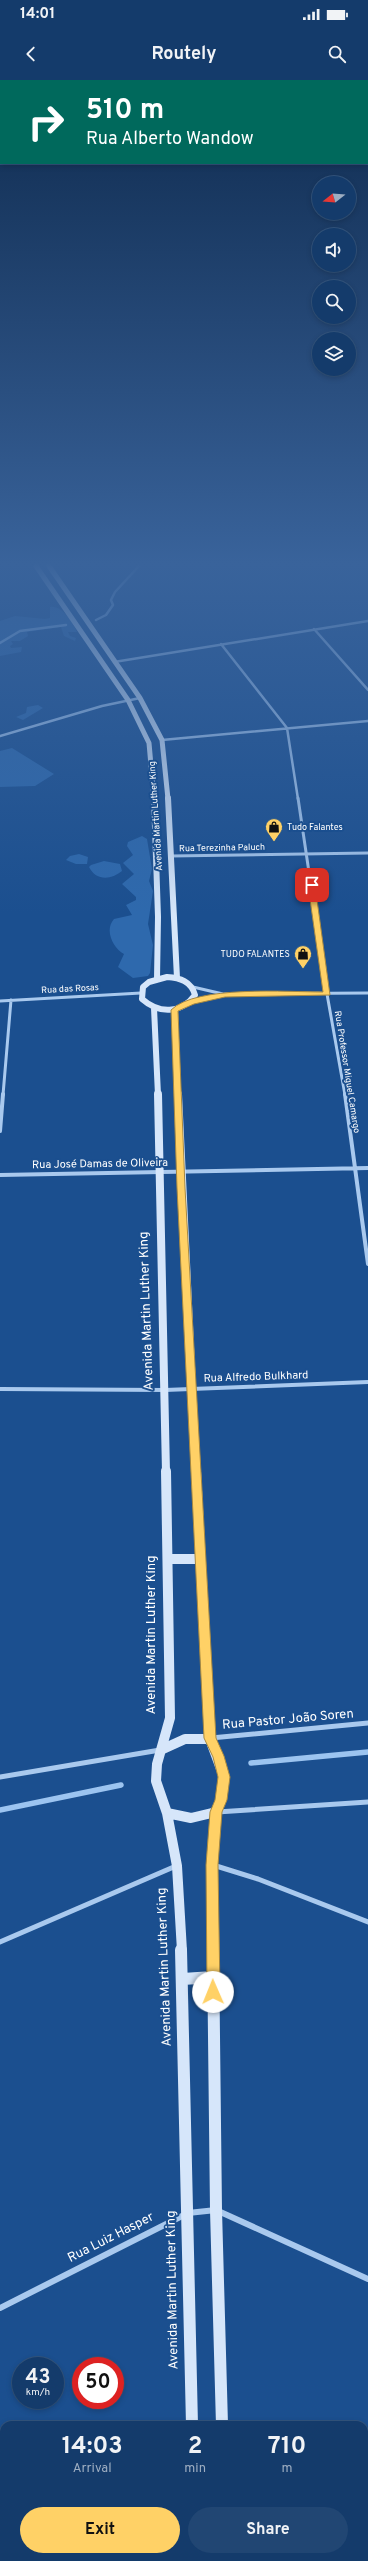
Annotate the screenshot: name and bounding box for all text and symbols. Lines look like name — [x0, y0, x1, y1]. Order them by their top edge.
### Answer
text: 14:01 — [20, 5, 55, 24]
icon: back — [20, 43, 42, 65]
text: Routely — [151, 43, 217, 66]
icon: search — [326, 43, 348, 65]
text: 510 m — [86, 93, 164, 129]
icon: right — [20, 96, 72, 148]
text: Rua Alberto Wandow — [86, 128, 254, 151]
north arrow — [312, 176, 356, 220]
map controls — [312, 176, 356, 376]
button: sound — [312, 228, 356, 272]
button: search — [312, 280, 356, 324]
button: layers — [312, 332, 356, 376]
street label: Avenida Martin Luther King — [147, 761, 165, 871]
shop icon: Tudo Falantes — [264, 817, 284, 842]
place label: Tudo Falantes — [287, 822, 343, 833]
street label: Rua Terezinha Paluch — [179, 842, 265, 854]
pin — [295, 868, 329, 902]
icon: arrive — [301, 874, 323, 896]
shop icon: TUDO FALANTES — [293, 944, 313, 969]
place label: TUDO FALANTES — [221, 949, 290, 960]
street label: Rua das Rosas — [41, 982, 99, 996]
street label: Rua Professor Miguel Camargo — [332, 1010, 362, 1134]
street label: Rua José Damas de Oliveira — [32, 1156, 168, 1172]
street label: Avenida Martin Luther King — [136, 1231, 158, 1391]
street label: Rua Alfredo Bulkhard — [203, 1368, 309, 1386]
street label: Avenida Martin Luther King — [144, 1555, 160, 1715]
street label: Rua Pastor João Soren — [222, 1706, 354, 1734]
street label: Avenida Martin Luther King — [154, 1887, 176, 2047]
position arrow — [192, 1971, 234, 2013]
street label: Rua Luiz Hasper — [65, 2209, 157, 2267]
street label: Avenida Martin Luther King — [164, 2210, 182, 2370]
speed limit sign: 50 — [72, 2357, 124, 2409]
text: 43 — [26, 2365, 50, 2391]
text: km/h — [26, 2386, 50, 2399]
text: 14:03 — [62, 2432, 123, 2462]
text: 2 — [188, 2432, 203, 2462]
text: 710 — [268, 2432, 306, 2462]
text: Arrival — [73, 2461, 112, 2477]
text: min — [184, 2461, 206, 2477]
text: m — [281, 2461, 293, 2477]
button: Exit — [20, 2507, 180, 2553]
button: Share — [188, 2507, 348, 2553]

